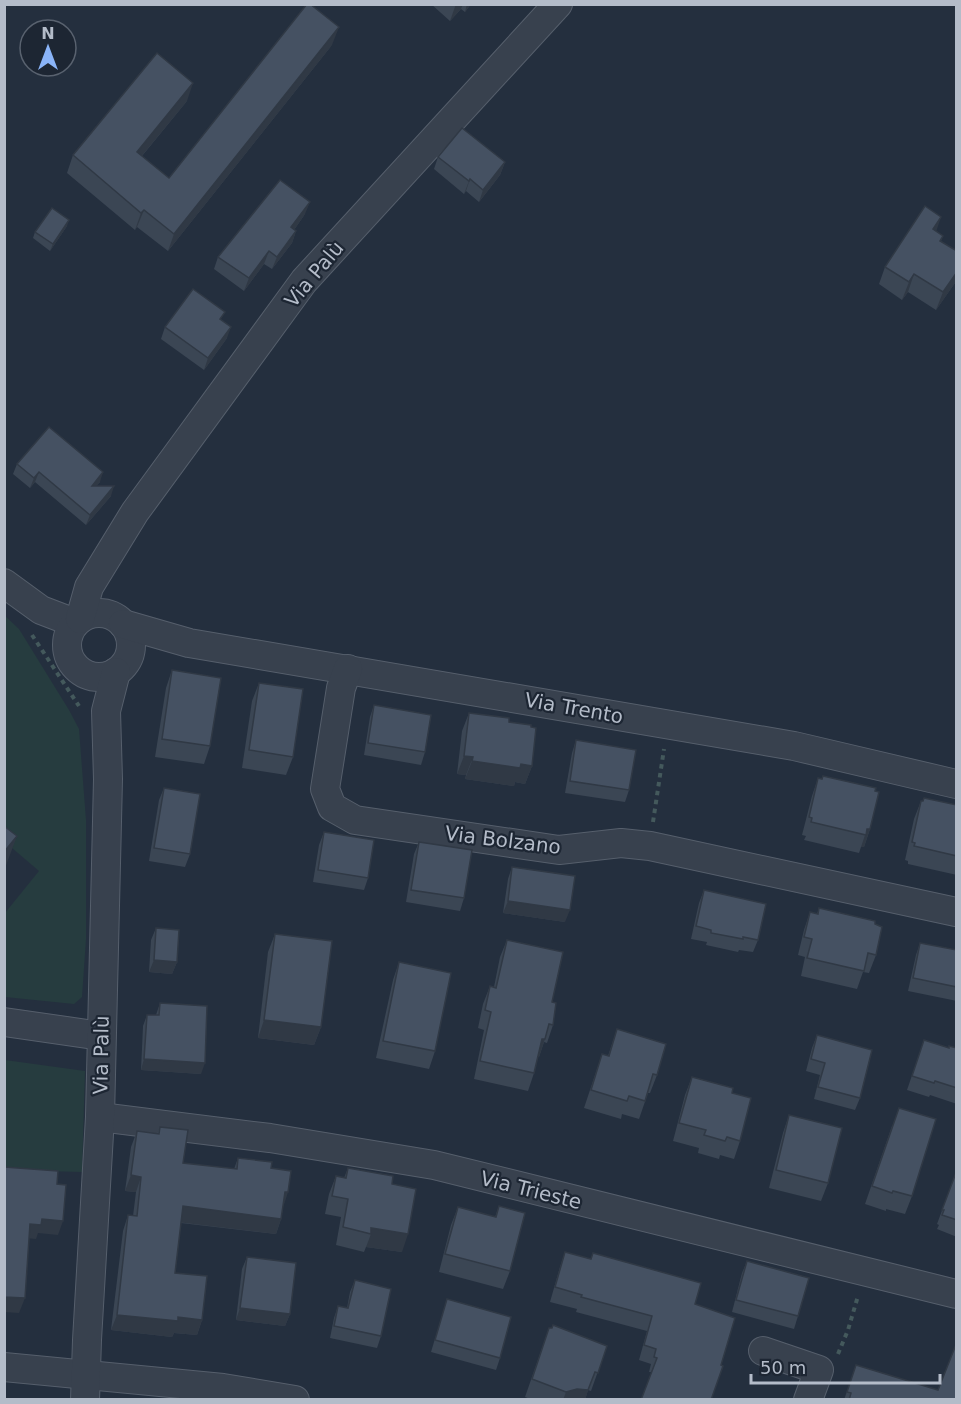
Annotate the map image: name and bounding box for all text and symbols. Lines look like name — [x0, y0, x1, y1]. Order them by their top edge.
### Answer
north arrow — [18, 18, 78, 78]
text: N — [41, 24, 55, 43]
street label: Via Palù — [279, 236, 349, 312]
street label: Via Trento — [523, 688, 625, 728]
street label: Via Bolzano — [444, 821, 562, 859]
street label: Via Palù — [88, 1015, 114, 1095]
street label: Via Trieste — [478, 1166, 584, 1214]
scale bar — [751, 1347, 940, 1385]
text: 50 m — [760, 1357, 806, 1378]

